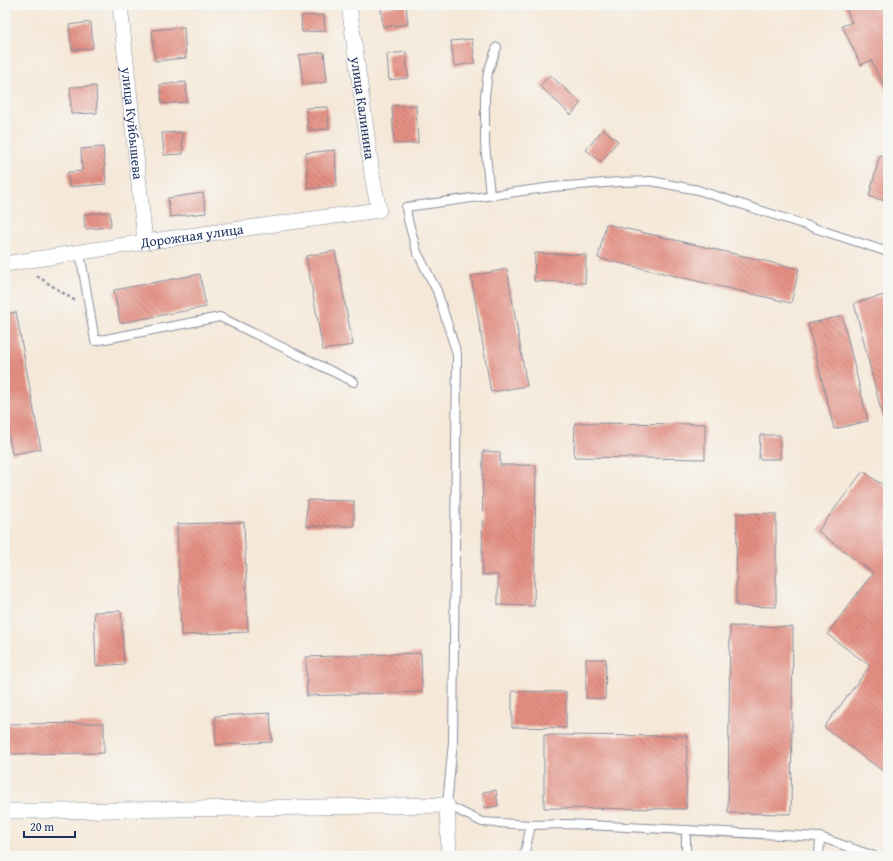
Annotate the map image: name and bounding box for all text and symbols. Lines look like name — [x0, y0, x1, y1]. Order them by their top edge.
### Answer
street label: улица Калинина — [346, 54, 380, 161]
street label: улица Куйбышева — [117, 65, 148, 181]
street label: Дорожная улица — [138, 219, 245, 253]
scale bar — [24, 813, 75, 839]
text: 20 m — [30, 818, 54, 835]

